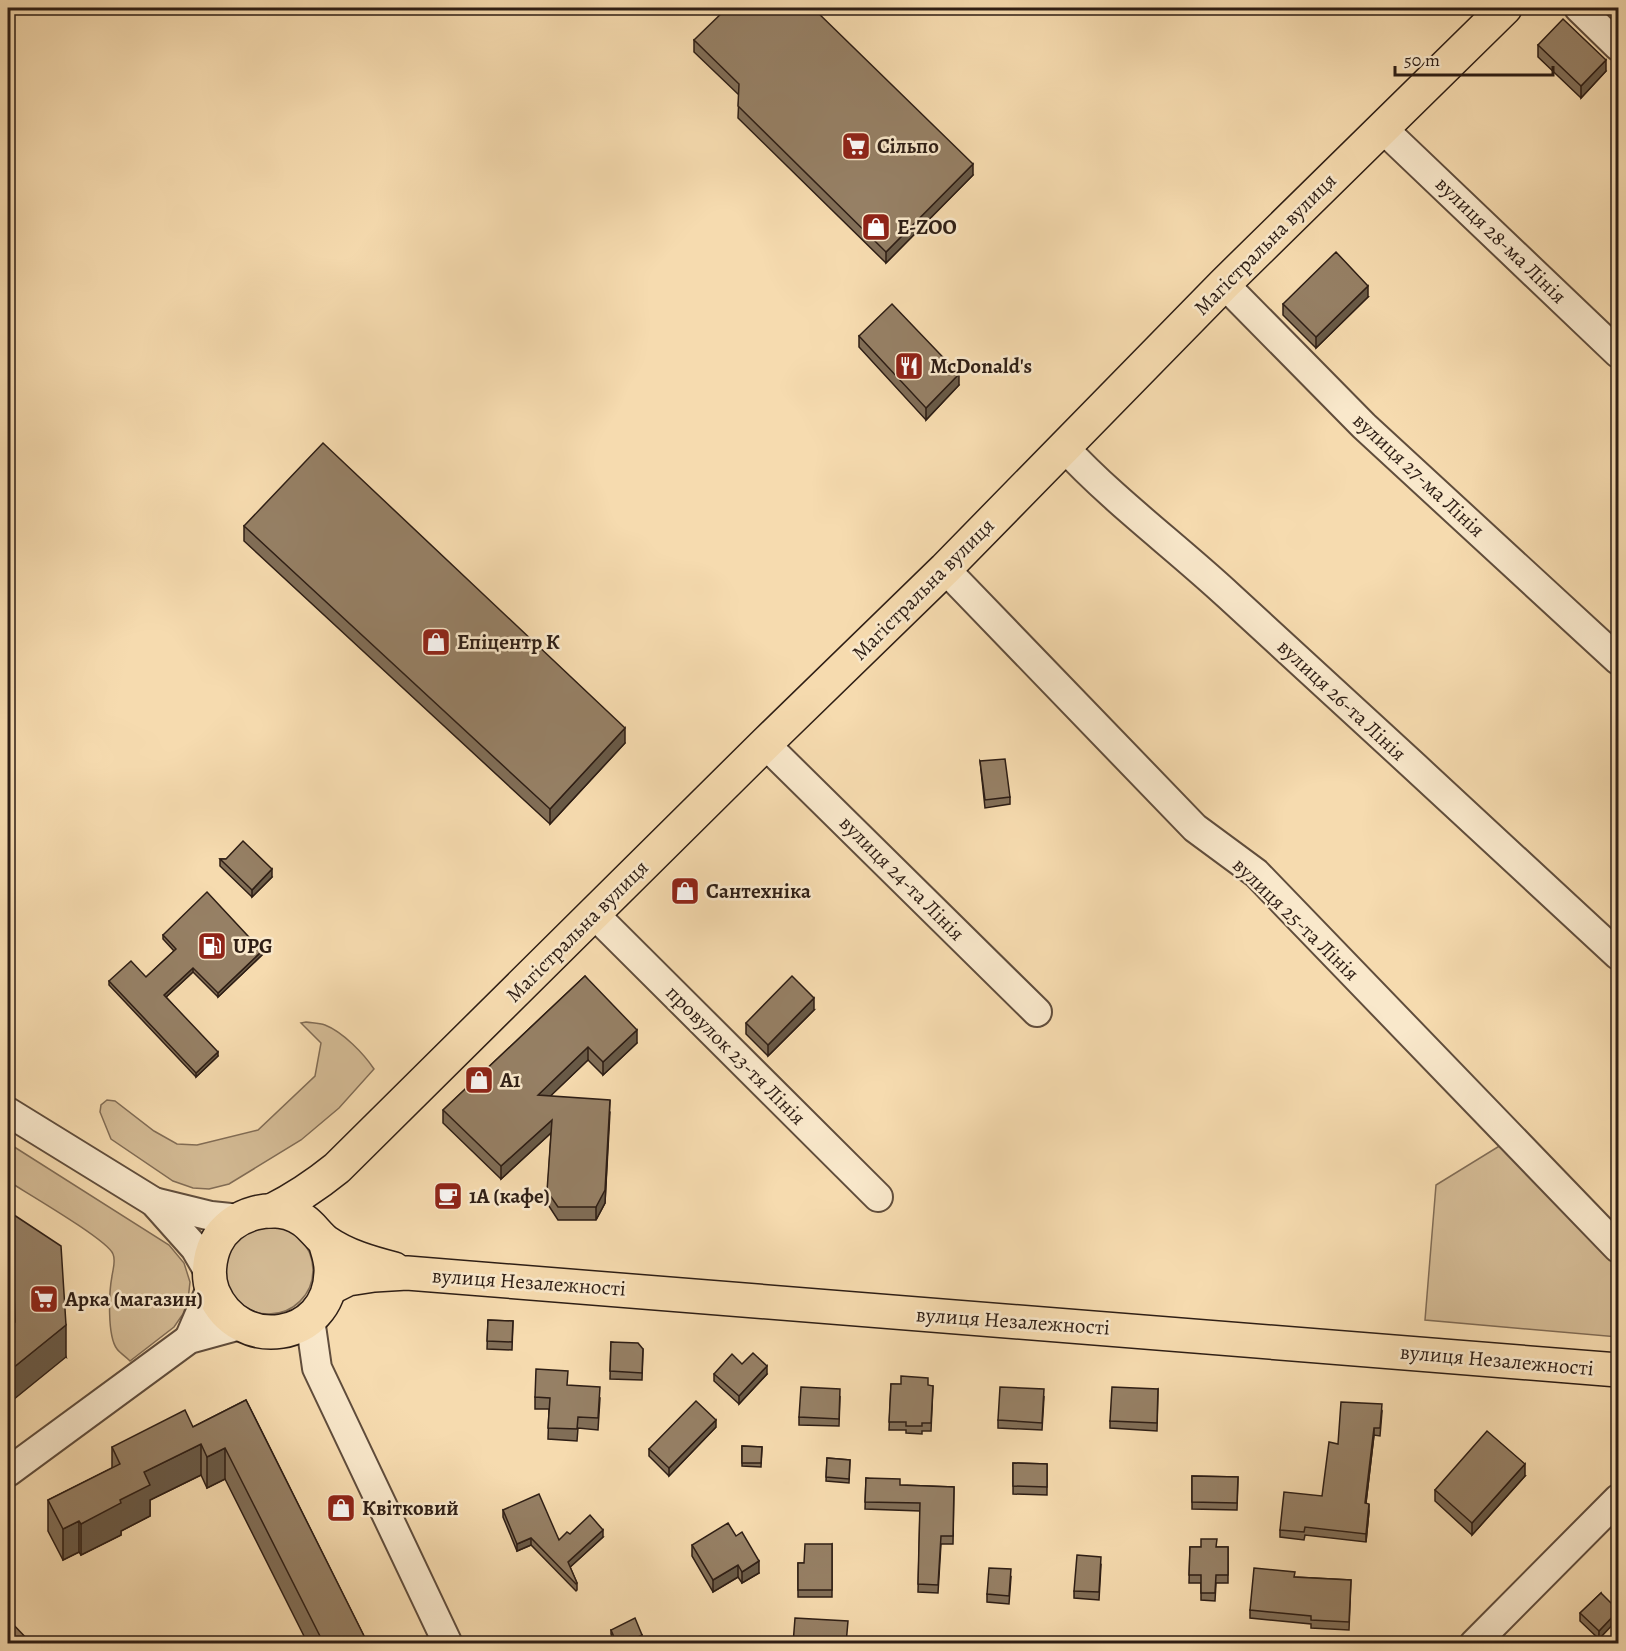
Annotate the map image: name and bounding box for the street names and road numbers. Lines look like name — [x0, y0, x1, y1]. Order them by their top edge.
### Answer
street label: Магістральна вулиця — [1188, 167, 1342, 321]
street label: вулиця 28-ма Лінія — [1429, 170, 1573, 310]
street label: вулиця 27-ма Лінія — [1347, 407, 1491, 543]
street label: Магістральна вулиця — [846, 512, 1000, 666]
street label: вулиця 26-та Лінія — [1271, 633, 1413, 767]
street label: вулиця 24-та Лінія — [833, 809, 971, 947]
street label: вулиця 25-та Лінія — [1227, 851, 1365, 987]
street label: Магістральна вулиця — [500, 854, 654, 1008]
street label: провулок 23-тя Лінія — [660, 979, 812, 1131]
street label: вулиця Незалежності — [431, 1261, 627, 1303]
street label: вулиця Незалежності — [915, 1300, 1111, 1342]
street label: вулиця Незалежності — [1399, 1338, 1595, 1382]

